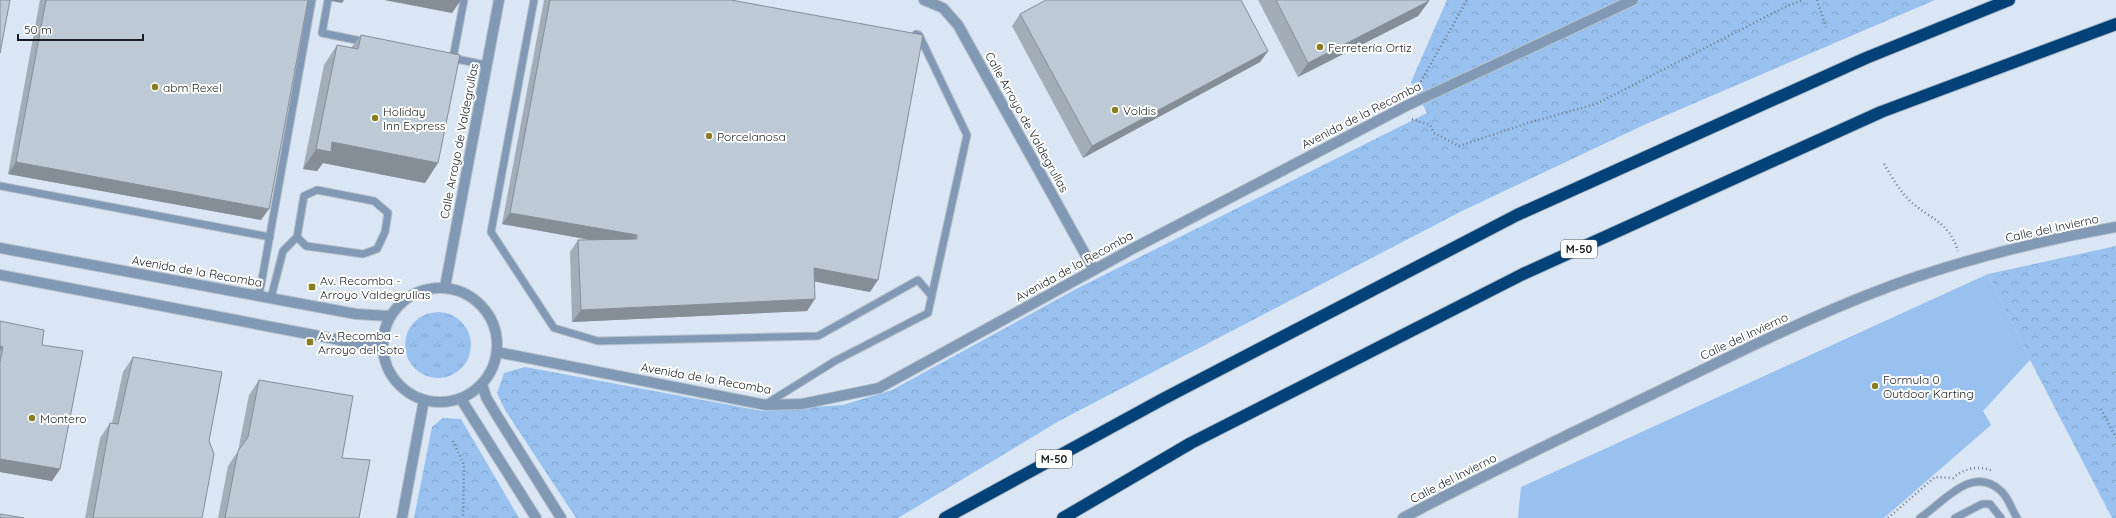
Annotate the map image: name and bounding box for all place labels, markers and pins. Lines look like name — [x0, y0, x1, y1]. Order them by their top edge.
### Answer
place label: Ferretería Ortiz — [1328, 40, 1412, 55]
marker: Ferretería Ortiz — [1315, 42, 1325, 52]
place label: abm Rexel — [163, 80, 222, 95]
marker: abm Rexel — [150, 82, 160, 92]
place label: Voldis — [1123, 103, 1156, 118]
place label: Holiday Inn Express — [383, 104, 446, 133]
marker: Voldis — [1110, 105, 1120, 115]
marker: Holiday Inn Express — [370, 113, 380, 123]
place label: Porcelanosa — [717, 129, 786, 144]
marker: Porcelanosa — [704, 131, 714, 141]
place label: Av. Recomba - Arroyo Valdegrullas — [320, 273, 431, 302]
marker: Av. Recomba - Arroyo Valdegrullas — [307, 282, 317, 292]
place label: Av. Recomba - Arroyo del Soto — [318, 328, 405, 357]
marker: Av. Recomba - Arroyo del Soto — [305, 337, 315, 347]
place label: Formula 0 Outdoor Karting — [1883, 372, 1974, 401]
marker: Formula 0 Outdoor Karting — [1870, 381, 1880, 391]
place label: Montero — [40, 411, 87, 426]
marker: Montero — [27, 413, 37, 423]

